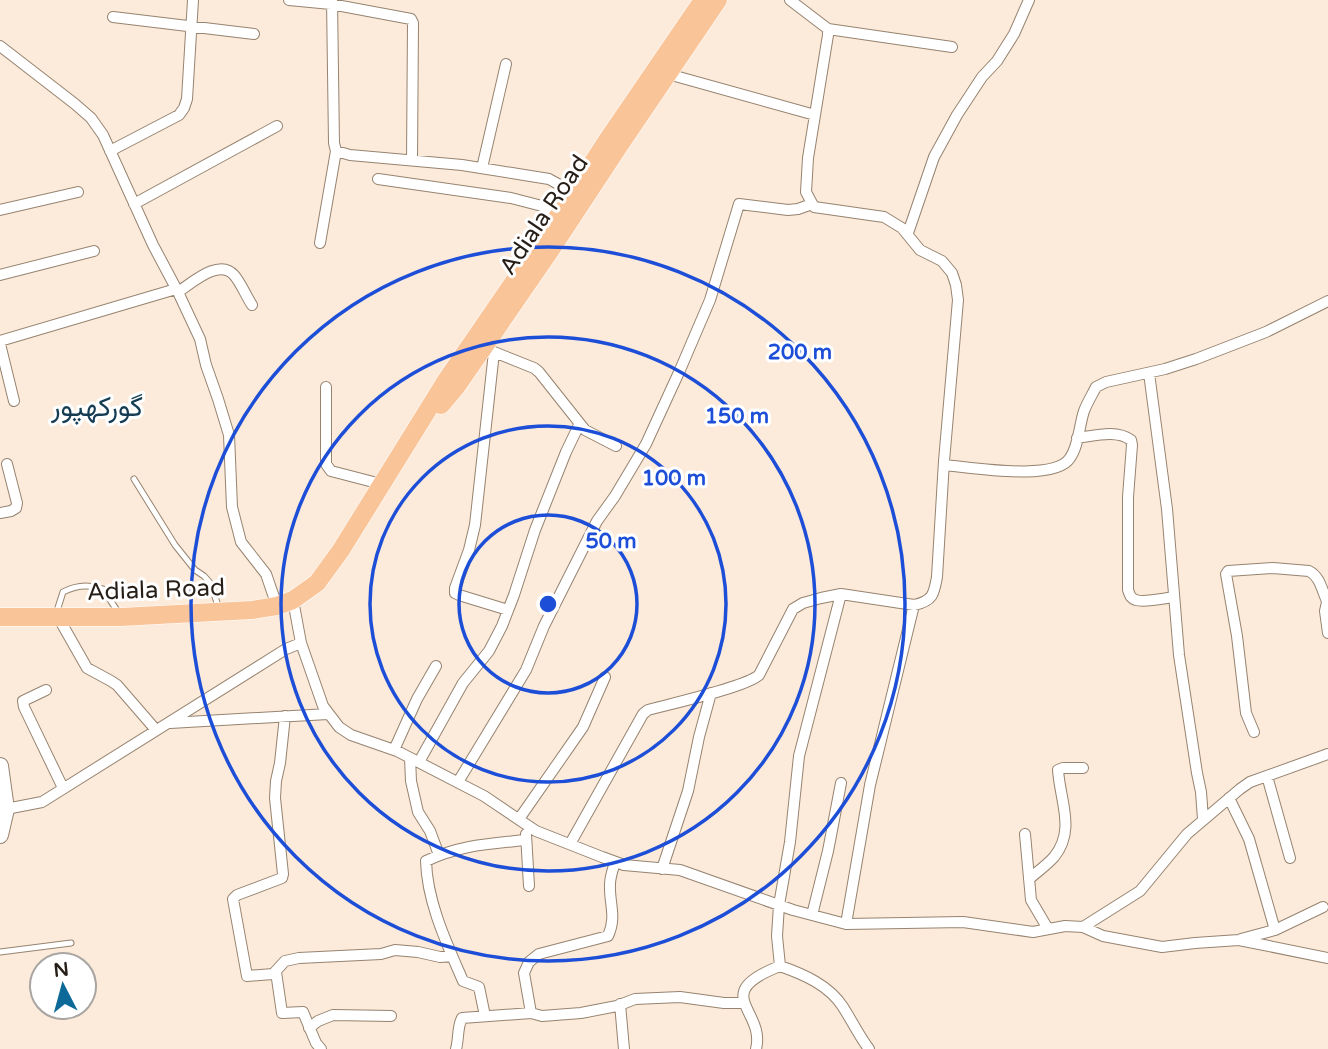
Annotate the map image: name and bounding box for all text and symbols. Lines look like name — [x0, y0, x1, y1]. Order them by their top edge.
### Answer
street label: Adiala Road — [493, 150, 595, 280]
text: 200 m — [768, 340, 832, 365]
district label: گورکھپور — [50, 390, 143, 425]
text: 150 m — [705, 404, 769, 429]
text: 100 m — [642, 466, 706, 491]
text: 50 m — [585, 529, 637, 554]
street label: Adiala Road — [86, 573, 226, 607]
centre of rings — [536, 592, 560, 616]
north arrow — [28, 951, 98, 1021]
text: N — [53, 958, 70, 982]

